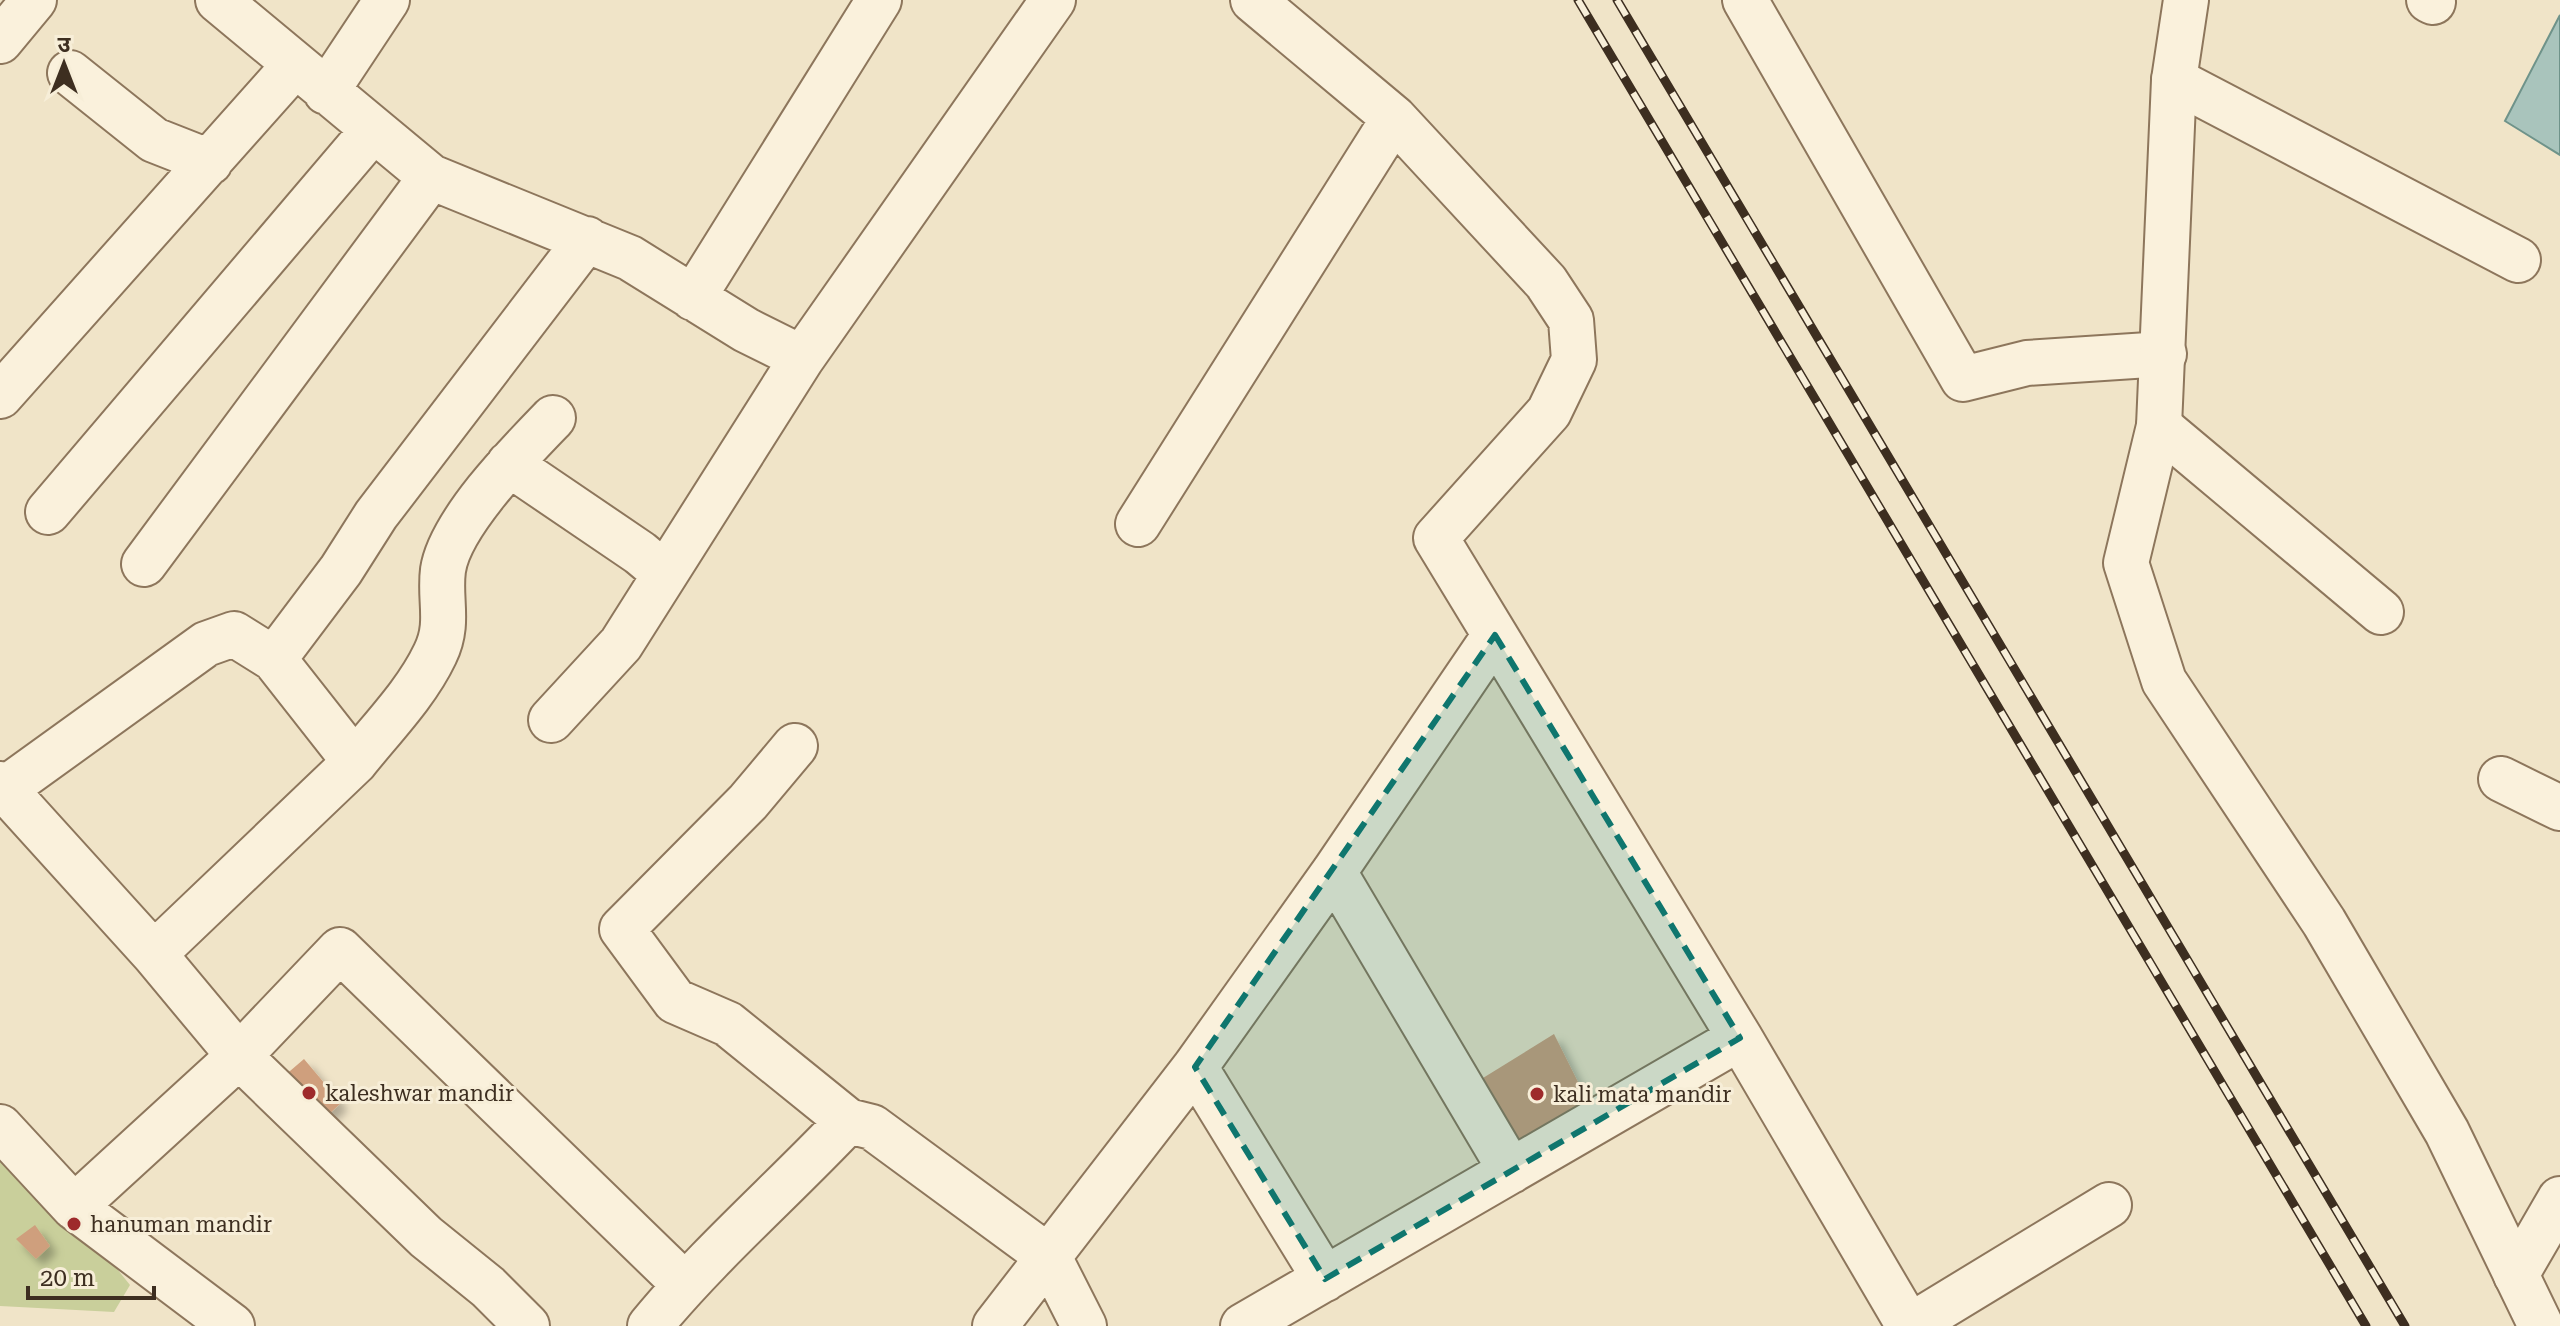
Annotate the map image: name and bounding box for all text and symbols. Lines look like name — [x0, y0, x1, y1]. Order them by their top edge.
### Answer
north arrow — [24, 24, 104, 104]
text: उ — [58, 32, 72, 57]
place label: kaleshwar mandir — [325, 1081, 514, 1106]
place label: kali mata mandir — [1553, 1082, 1731, 1107]
marker: kaleshwar mandir — [300, 1084, 318, 1102]
marker: kali mata mandir — [1528, 1085, 1546, 1103]
place label: hanuman mandir — [90, 1212, 272, 1237]
marker: hanuman mandir — [65, 1215, 83, 1233]
scale bar — [28, 1250, 154, 1300]
text: 20 m — [40, 1264, 95, 1292]

